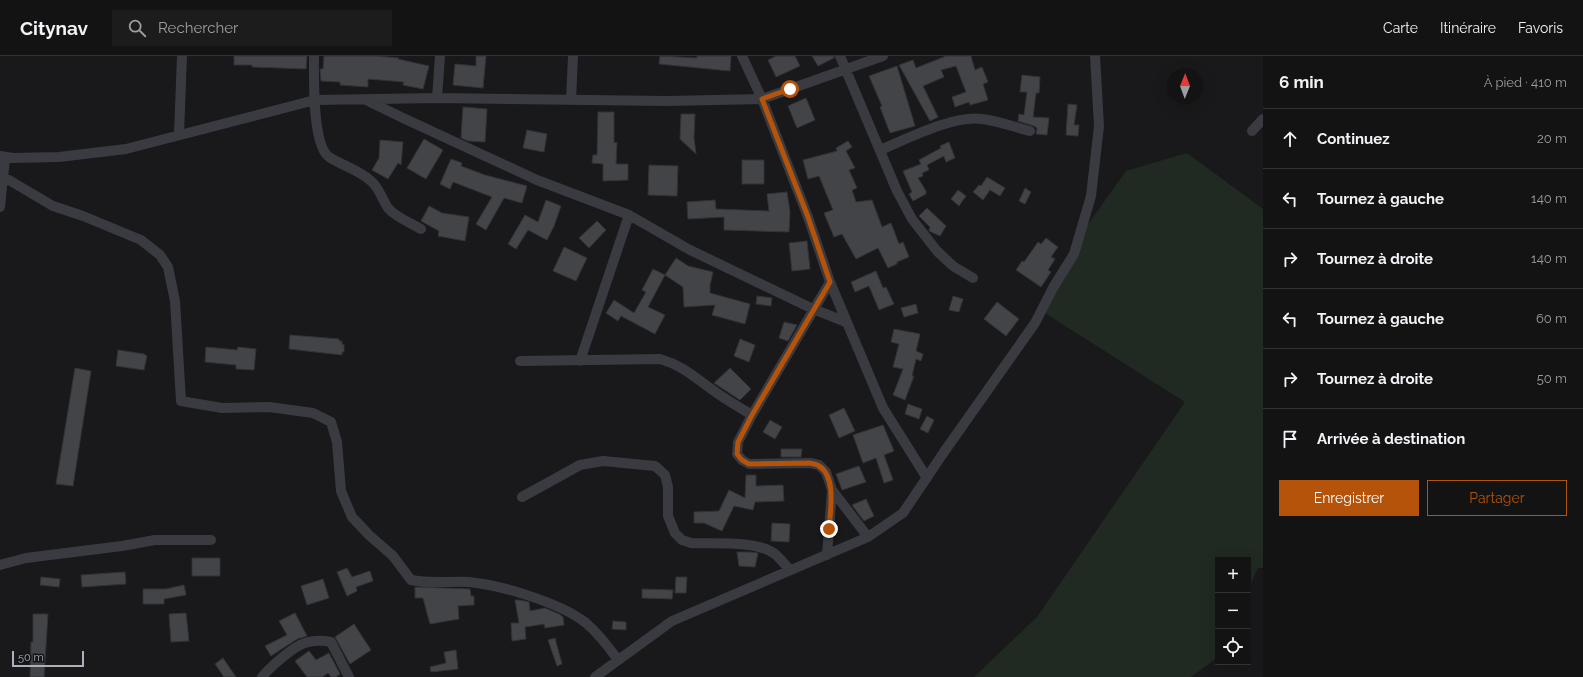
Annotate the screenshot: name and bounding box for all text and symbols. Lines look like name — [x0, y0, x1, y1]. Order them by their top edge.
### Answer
search box — [112, 10, 392, 46]
text: Citynav — [20, 17, 88, 39]
icon: search — [126, 17, 148, 39]
text: Rechercher — [158, 19, 238, 37]
text: Carte — [1383, 20, 1418, 36]
text: Itinéraire — [1440, 20, 1496, 36]
text: Favoris — [1518, 20, 1563, 36]
north arrow — [1167, 68, 1203, 104]
text: 6 min — [1279, 72, 1324, 92]
text: À pied · 410 m — [1484, 75, 1567, 90]
route start — [781, 80, 799, 98]
icon: ahead — [1279, 128, 1301, 150]
text: Continuez — [1317, 130, 1390, 148]
text: 20 m — [1537, 131, 1567, 146]
icon: left — [1279, 188, 1301, 210]
text: Tournez à gauche — [1317, 190, 1444, 208]
text: 140 m — [1531, 191, 1567, 206]
icon: right — [1279, 248, 1301, 270]
text: Tournez à droite — [1317, 250, 1433, 268]
text: 140 m — [1531, 251, 1567, 266]
icon: left — [1279, 308, 1301, 330]
text: Tournez à gauche — [1317, 310, 1444, 328]
text: 60 m — [1536, 311, 1567, 326]
icon: right — [1279, 368, 1301, 390]
text: Tournez à droite — [1317, 370, 1433, 388]
text: 50 m — [1537, 371, 1567, 386]
icon: arrive — [1279, 428, 1301, 450]
text: Arrivée à destination — [1317, 430, 1465, 448]
button: Enregistrer — [1279, 480, 1419, 516]
button: Partager — [1427, 480, 1567, 516]
route end — [820, 520, 838, 538]
map controls — [1215, 557, 1251, 665]
button: + — [1215, 557, 1251, 593]
button: − — [1215, 593, 1251, 629]
button: locate — [1215, 629, 1251, 665]
scale bar — [12, 649, 84, 668]
text: 50 m — [18, 651, 44, 664]

